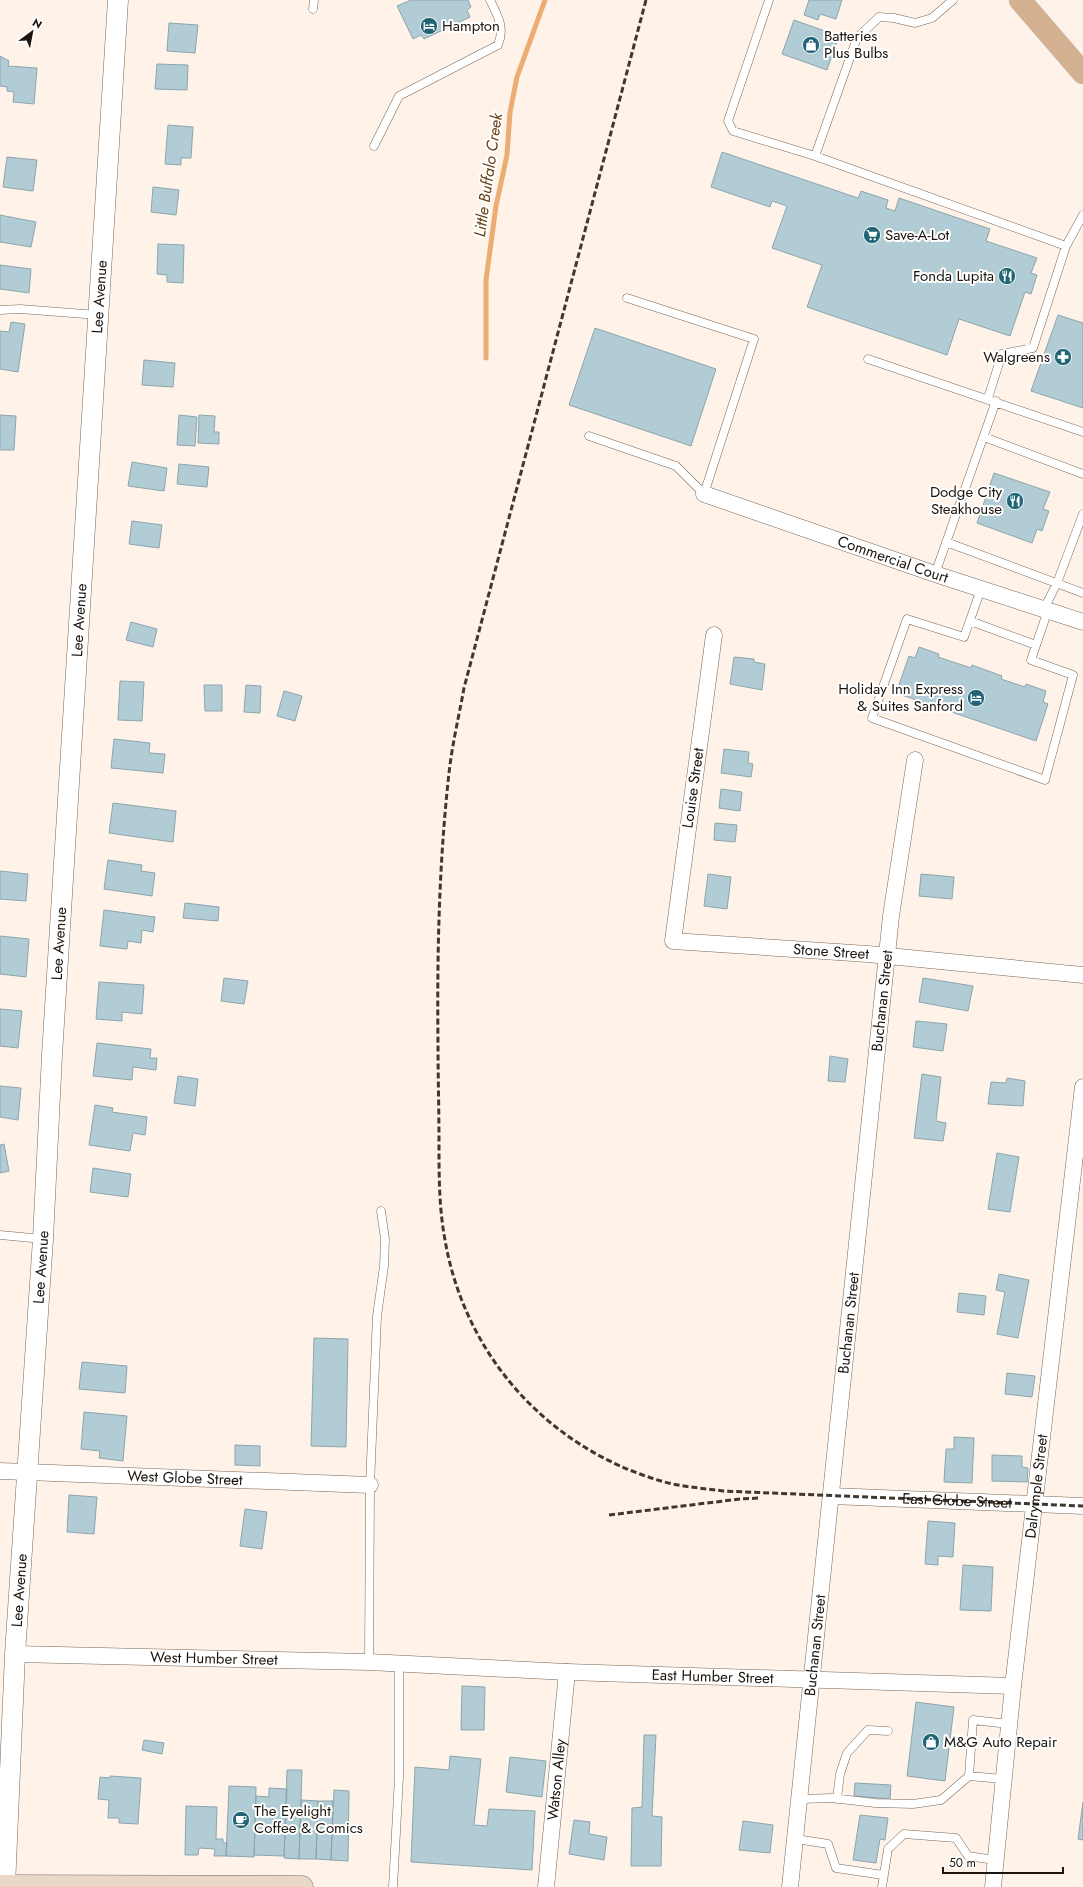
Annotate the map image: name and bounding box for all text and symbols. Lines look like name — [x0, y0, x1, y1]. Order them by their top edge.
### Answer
north arrow — [12, 12, 52, 52]
text: N — [29, 14, 45, 33]
place label: Hampton — [442, 15, 500, 37]
hotel icon: Hampton — [419, 16, 439, 36]
place label: Batteries Plus Bulbs — [824, 25, 888, 64]
shop icon: Batteries Plus Bulbs — [801, 35, 821, 55]
water label: Little Buffalo Creek — [468, 110, 508, 238]
place label: Save-A-Lot — [885, 224, 950, 246]
supermarket icon: Save-A-Lot — [862, 225, 882, 245]
street label: Lee Avenue — [86, 259, 113, 334]
place label: Fonda Lupita — [913, 265, 994, 287]
restaurant icon: Fonda Lupita — [997, 266, 1017, 286]
place label: Walgreens — [983, 346, 1050, 368]
pharmacy icon: Walgreens — [1053, 347, 1073, 367]
place label: Dodge City Steakhouse — [930, 481, 1002, 520]
restaurant icon: Dodge City Steakhouse — [1005, 491, 1025, 511]
street label: Commercial Court — [835, 530, 952, 589]
street label: Lee Avenue — [66, 583, 92, 658]
place label: Holiday Inn Express & Suites Sanford — [838, 678, 963, 717]
hotel icon: Holiday Inn Express & Suites Sanford — [966, 688, 986, 708]
street label: Louise Street — [676, 746, 710, 830]
street label: Lee Avenue — [46, 906, 72, 981]
street label: Stone Street — [792, 938, 870, 965]
street label: Buchanan Street — [866, 949, 898, 1053]
street label: Lee Avenue — [28, 1230, 54, 1305]
street label: Buchanan Street — [832, 1271, 865, 1375]
street label: Dalrymple Street — [1019, 1433, 1053, 1540]
street label: West Globe Street — [127, 1465, 243, 1491]
street label: East Globe Street — [902, 1487, 1013, 1514]
street label: Lee Avenue — [6, 1553, 33, 1628]
street label: Buchanan Street — [799, 1593, 831, 1697]
street label: West Humber Street — [150, 1646, 278, 1671]
street label: East Humber Street — [651, 1664, 774, 1689]
place label: M&G Auto Repair — [944, 1731, 1058, 1753]
shop icon: M&G Auto Repair — [921, 1732, 941, 1752]
street label: Watson Alley — [542, 1737, 571, 1821]
place label: The Eyelight Coffee & Comics — [254, 1800, 363, 1839]
cafe icon: The Eyelight Coffee & Comics — [231, 1810, 251, 1830]
scale bar — [943, 1849, 1063, 1875]
text: 50 m — [949, 1854, 976, 1872]

